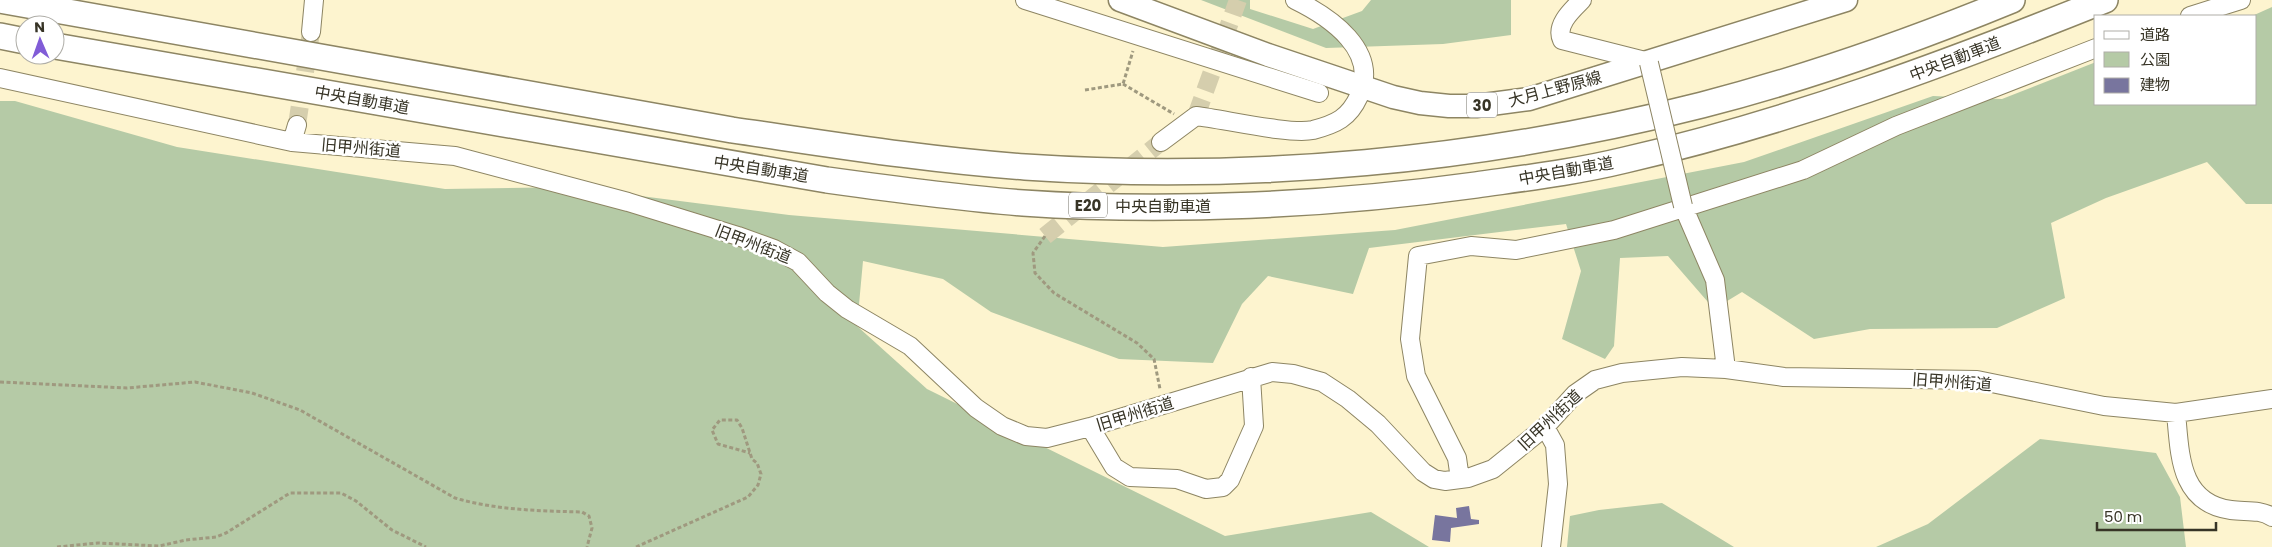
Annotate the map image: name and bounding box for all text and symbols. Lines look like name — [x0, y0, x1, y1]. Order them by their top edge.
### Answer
north arrow — [15, 15, 65, 65]
legend — [2094, 15, 2257, 105]
text: N — [34, 17, 45, 37]
text: 道路 — [2140, 24, 2170, 45]
street label: 中央自動車道 — [1906, 31, 2004, 87]
text: 公園 — [2140, 49, 2170, 70]
street label: 大月上野原線 — [1506, 65, 1604, 113]
text: 建物 — [2140, 74, 2170, 95]
street label: 中央自動車道 — [313, 80, 411, 120]
road number: 30 — [1467, 92, 1497, 118]
street label: 旧甲州街道 — [320, 133, 402, 163]
street label: 中央自動車道 — [712, 150, 810, 188]
street label: 中央自動車道 — [1517, 151, 1615, 191]
road number: E20 — [1069, 192, 1107, 218]
street label: 中央自動車道 — [1115, 195, 1211, 218]
street label: 旧甲州街道 — [712, 219, 794, 269]
street label: 旧甲州街道 — [1911, 368, 1993, 396]
street label: 旧甲州街道 — [1513, 384, 1587, 456]
street label: 旧甲州街道 — [1093, 391, 1177, 437]
scale bar — [2097, 500, 2216, 532]
text: 50 m — [2104, 506, 2142, 527]

